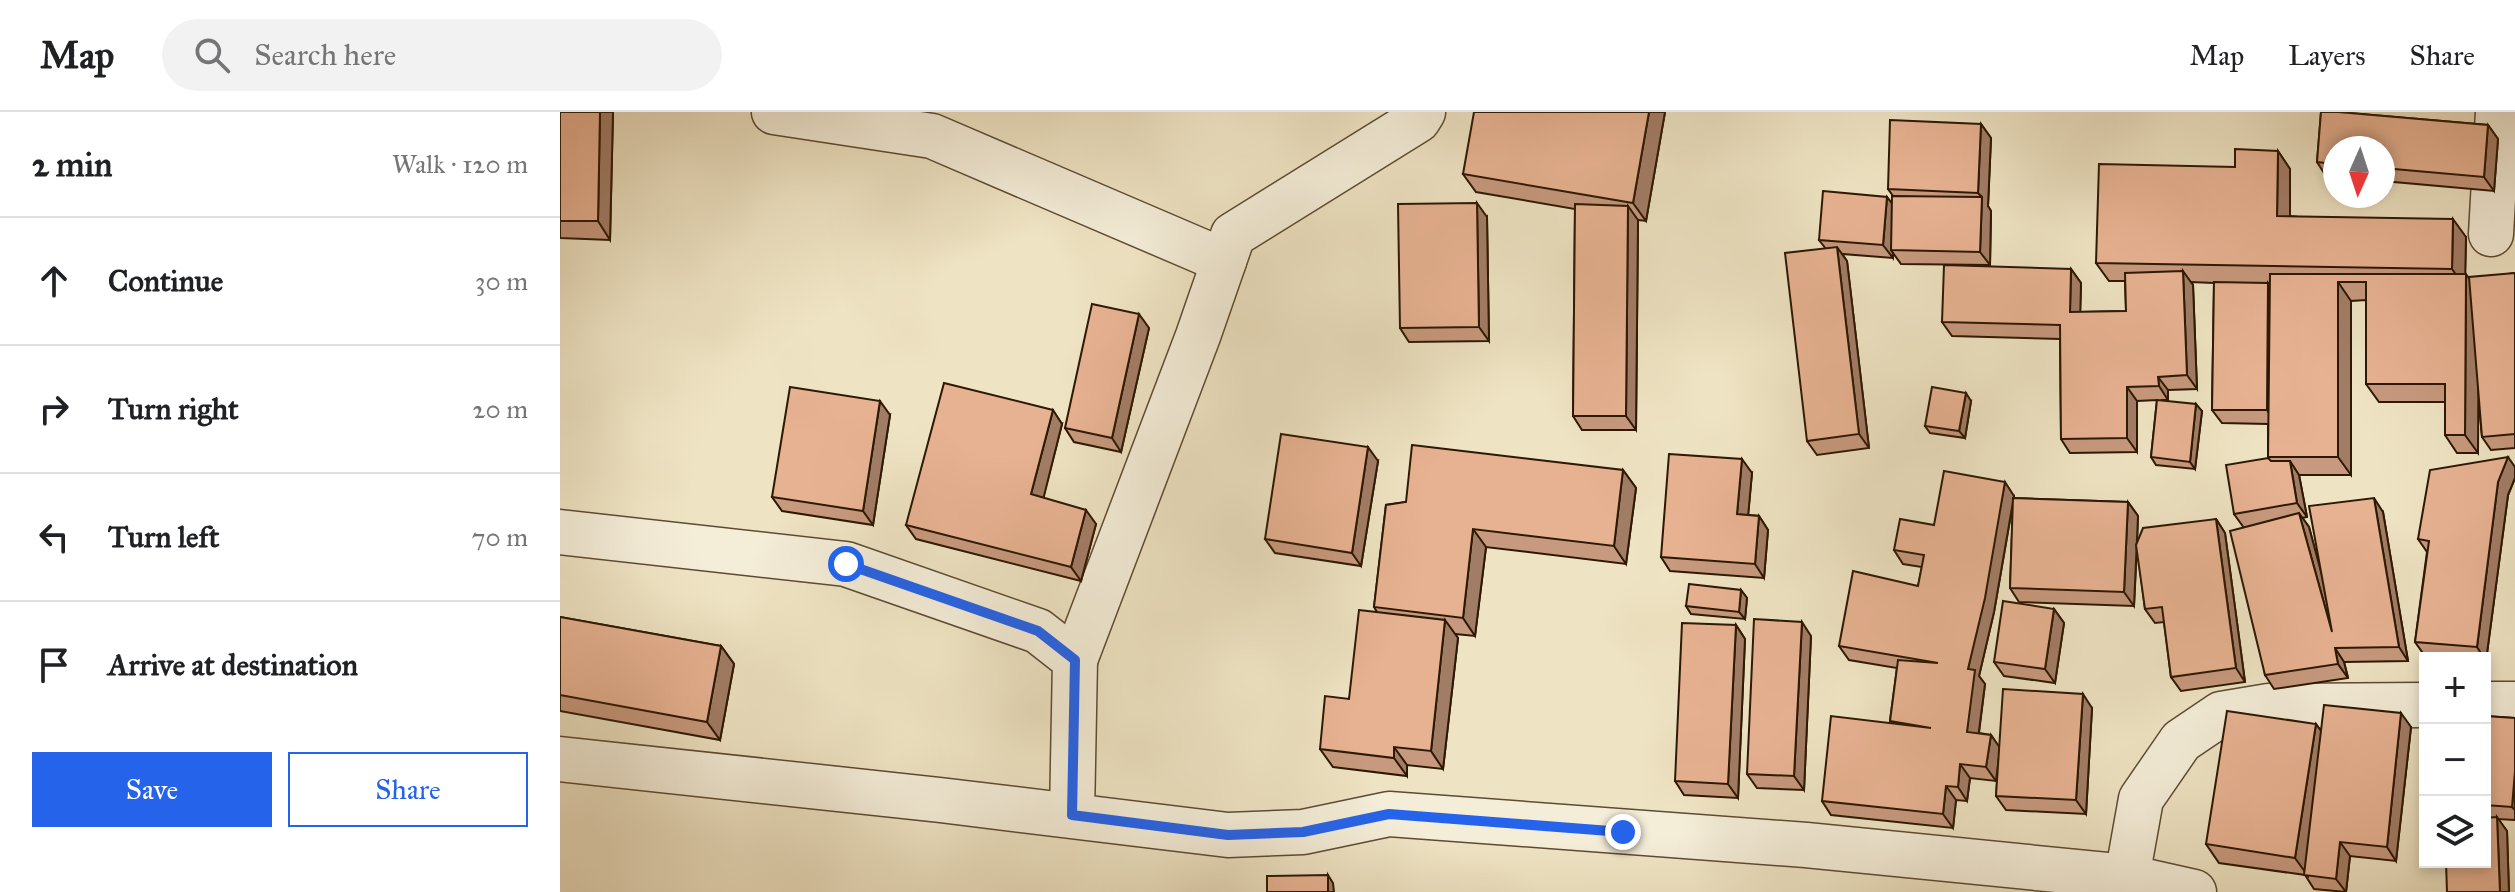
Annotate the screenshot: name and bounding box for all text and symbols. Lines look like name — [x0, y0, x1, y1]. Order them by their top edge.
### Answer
search box — [162, 19, 722, 91]
text: Map — [40, 32, 114, 78]
icon: search — [190, 33, 234, 77]
text: Search here — [254, 37, 396, 73]
text: Map — [2189, 38, 2244, 73]
text: Layers — [2288, 38, 2366, 73]
text: Share — [2410, 38, 2475, 73]
north arrow — [2323, 136, 2395, 208]
text: 2 min — [32, 144, 112, 185]
text: Walk · 120 m — [392, 148, 528, 180]
icon: ahead — [32, 259, 76, 303]
text: Continue — [108, 263, 223, 299]
text: 30 m — [475, 265, 528, 297]
icon: right — [32, 387, 76, 431]
text: Turn right — [108, 391, 239, 427]
text: 20 m — [473, 393, 528, 425]
icon: left — [32, 515, 76, 559]
text: Turn left — [108, 519, 219, 555]
text: 70 m — [472, 521, 528, 553]
route start — [828, 546, 864, 582]
icon: arrive — [32, 643, 76, 687]
text: Arrive at destination — [108, 647, 358, 683]
map controls — [2419, 652, 2491, 868]
button: + — [2419, 652, 2491, 724]
button: − — [2419, 724, 2491, 796]
button: Save — [32, 752, 272, 827]
button: Share — [288, 752, 528, 827]
button: layers — [2419, 796, 2491, 868]
route end — [1605, 814, 1641, 850]

